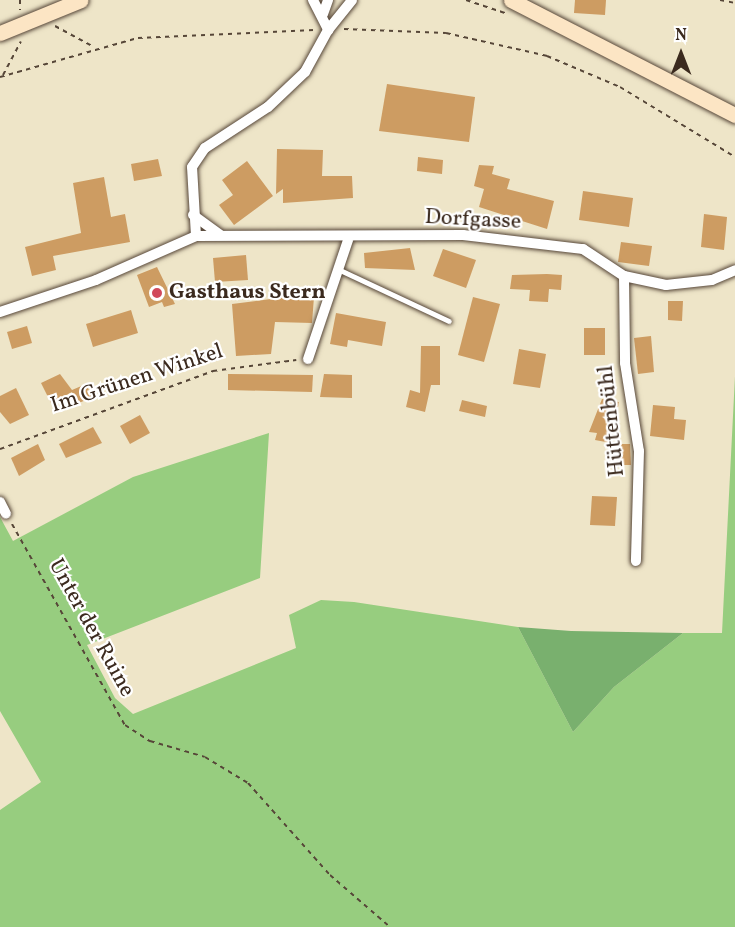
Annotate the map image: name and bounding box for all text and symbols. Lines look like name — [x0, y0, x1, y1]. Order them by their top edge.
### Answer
north arrow — [651, 24, 711, 84]
text: N — [675, 25, 687, 47]
street label: Dorfgasse — [424, 204, 522, 236]
place label: Gasthaus Stern — [169, 280, 326, 306]
marker: Gasthaus Stern — [150, 286, 164, 300]
street label: Im Grünen Winkel — [47, 339, 227, 419]
street label: Hüttenbühl — [593, 364, 631, 478]
street label: Unter der Ruine — [42, 554, 140, 702]

